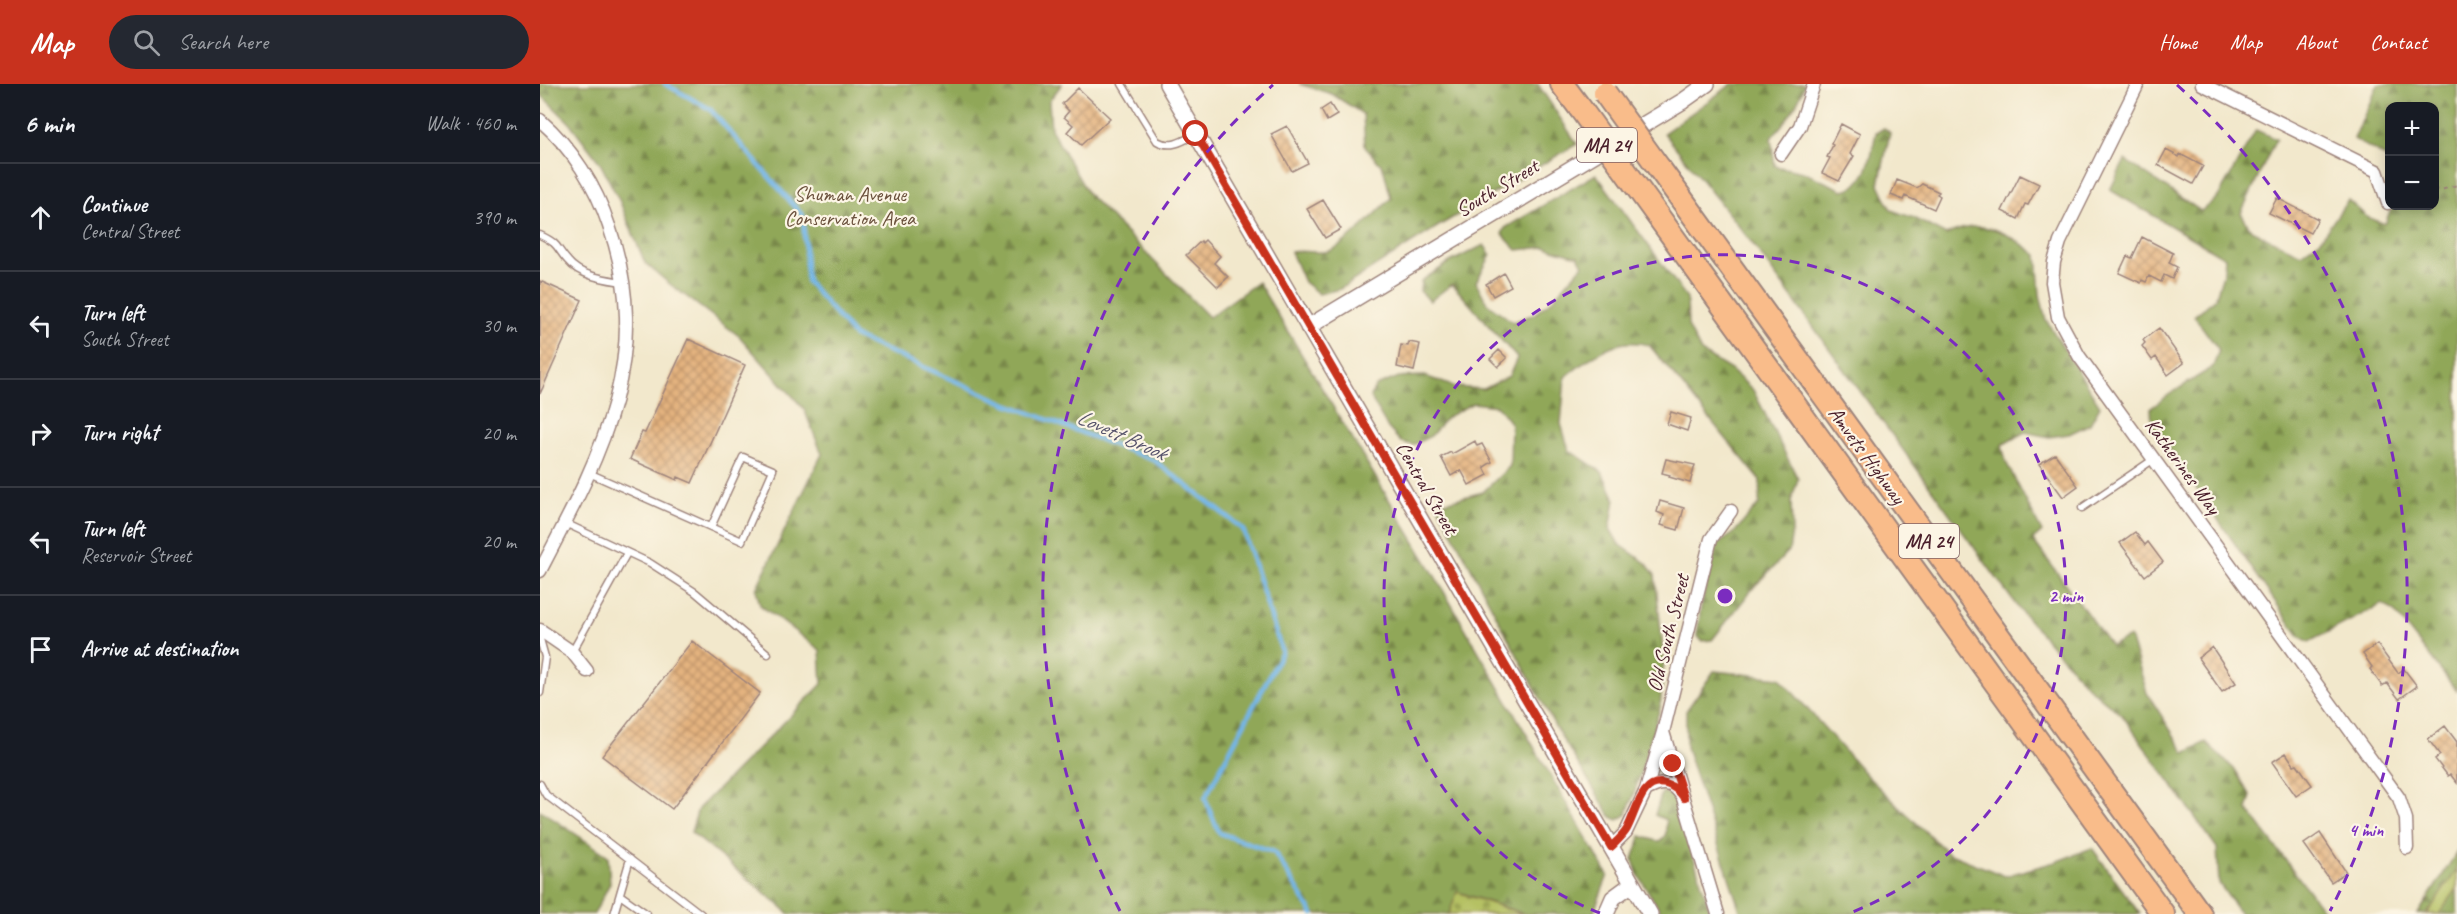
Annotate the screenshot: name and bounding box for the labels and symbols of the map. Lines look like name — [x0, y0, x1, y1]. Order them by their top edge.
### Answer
route start — [1182, 120, 1208, 146]
road number: MA 24 — [1577, 128, 1637, 162]
street label: South Street — [1451, 152, 1545, 223]
park label: Shuman Avenue Conservation Area — [785, 181, 917, 231]
street label: Amvets Highway — [1823, 401, 1912, 511]
water label: Lovett Brook — [1073, 403, 1174, 469]
street label: Katherines Way — [2139, 413, 2228, 521]
street label: Central Street — [1390, 437, 1465, 541]
road number: MA 24 — [1899, 524, 1959, 558]
street label: Old South Street — [1641, 570, 1696, 694]
text: 2 min — [2049, 585, 2084, 607]
centre of rings — [1715, 586, 1735, 606]
route end — [1659, 750, 1685, 776]
text: 4 min — [2349, 819, 2384, 841]

